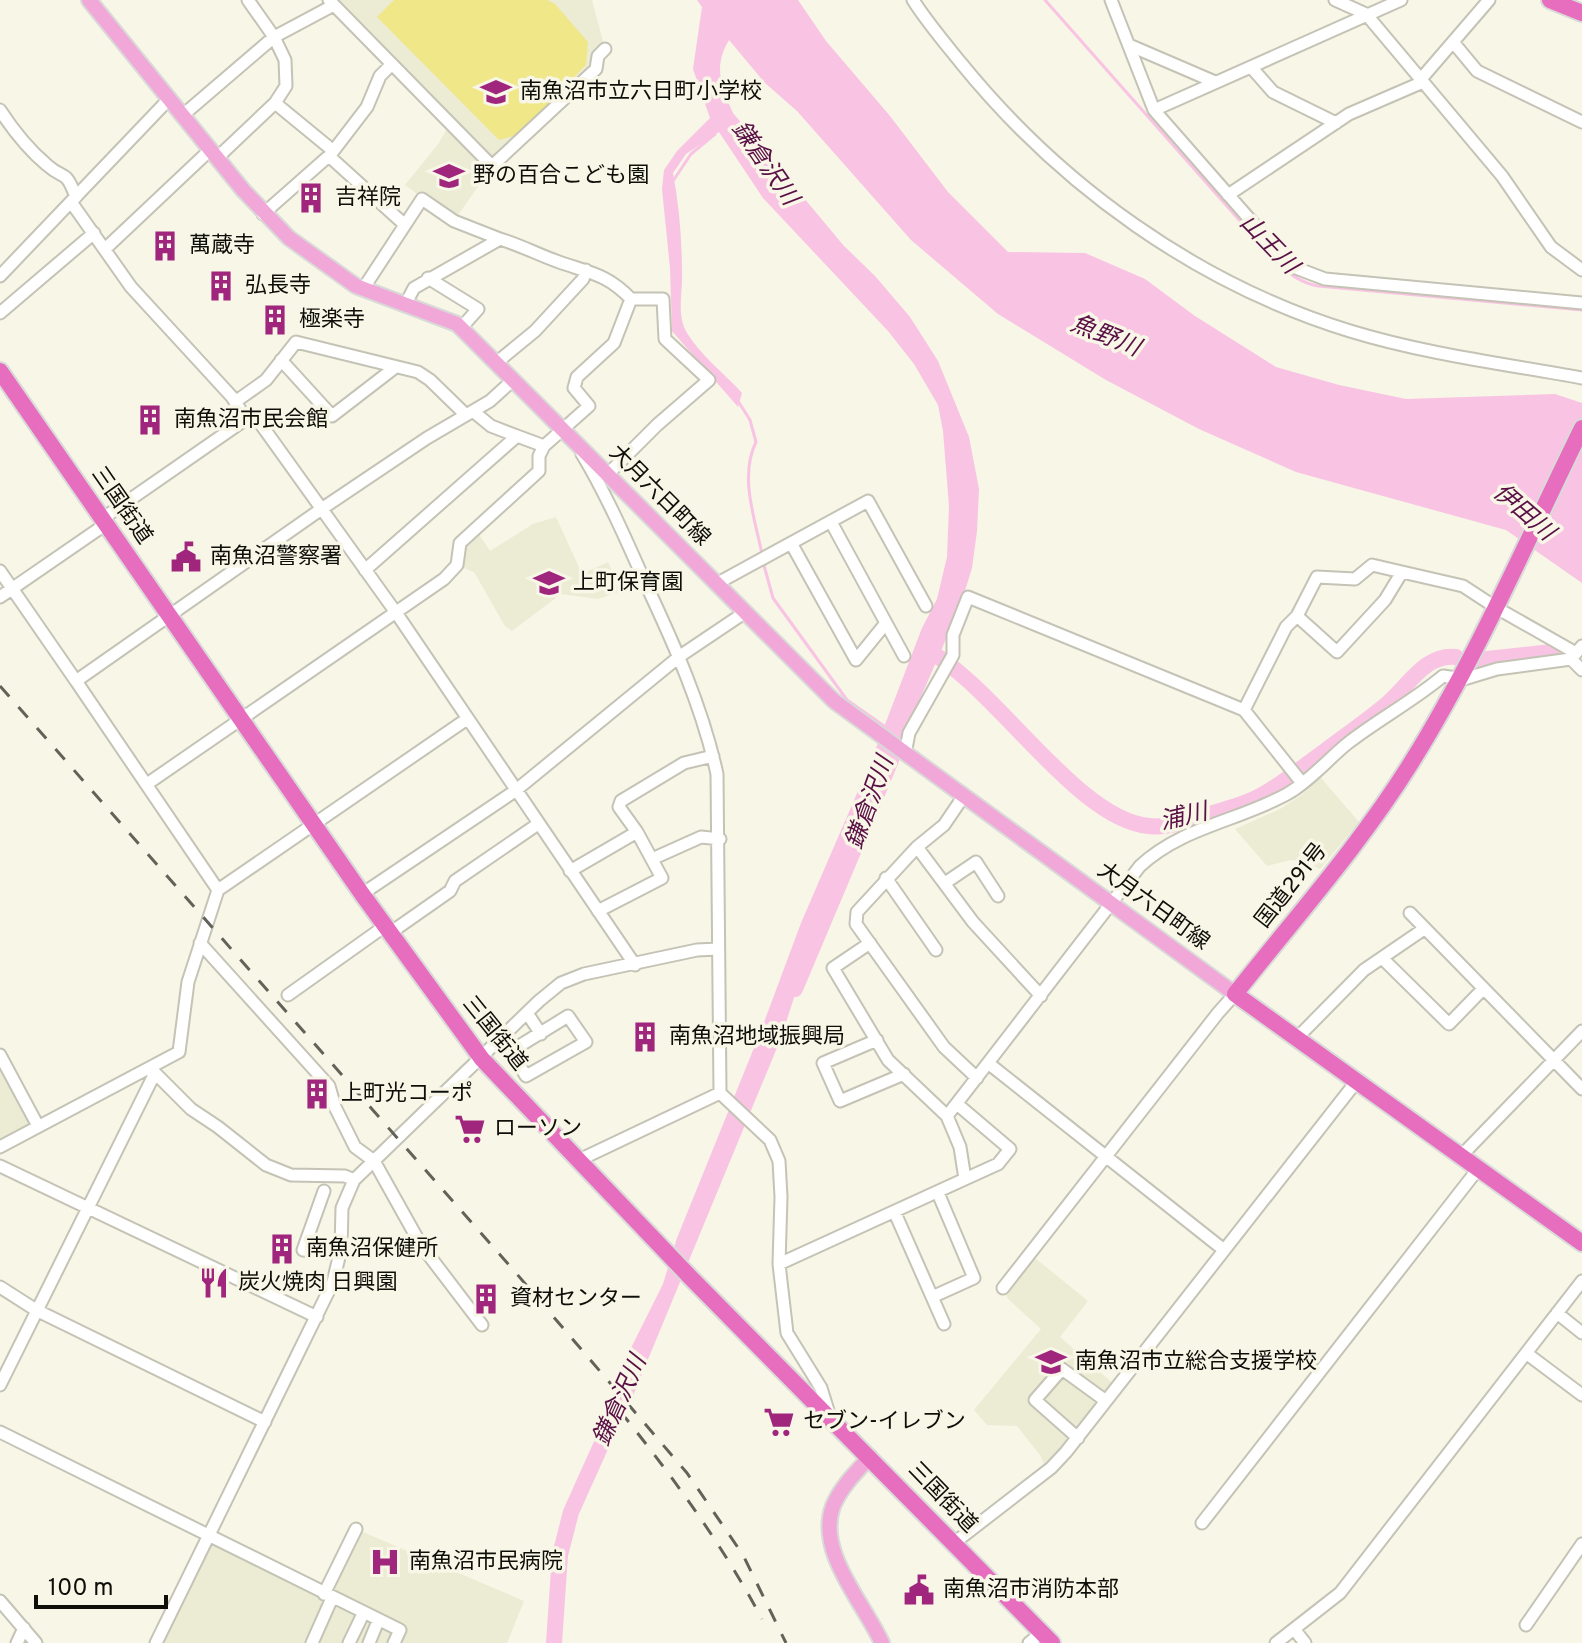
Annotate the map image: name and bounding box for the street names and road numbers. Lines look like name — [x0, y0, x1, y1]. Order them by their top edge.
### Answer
street label: 大月六日町線 — [603, 440, 715, 552]
street label: 三国街道 — [85, 462, 157, 550]
street label: 国道291号 — [1250, 838, 1334, 934]
street label: 大月六日町線 — [1092, 857, 1214, 957]
street label: 三国街道 — [456, 991, 532, 1077]
street label: 三国街道 — [902, 1457, 982, 1539]

